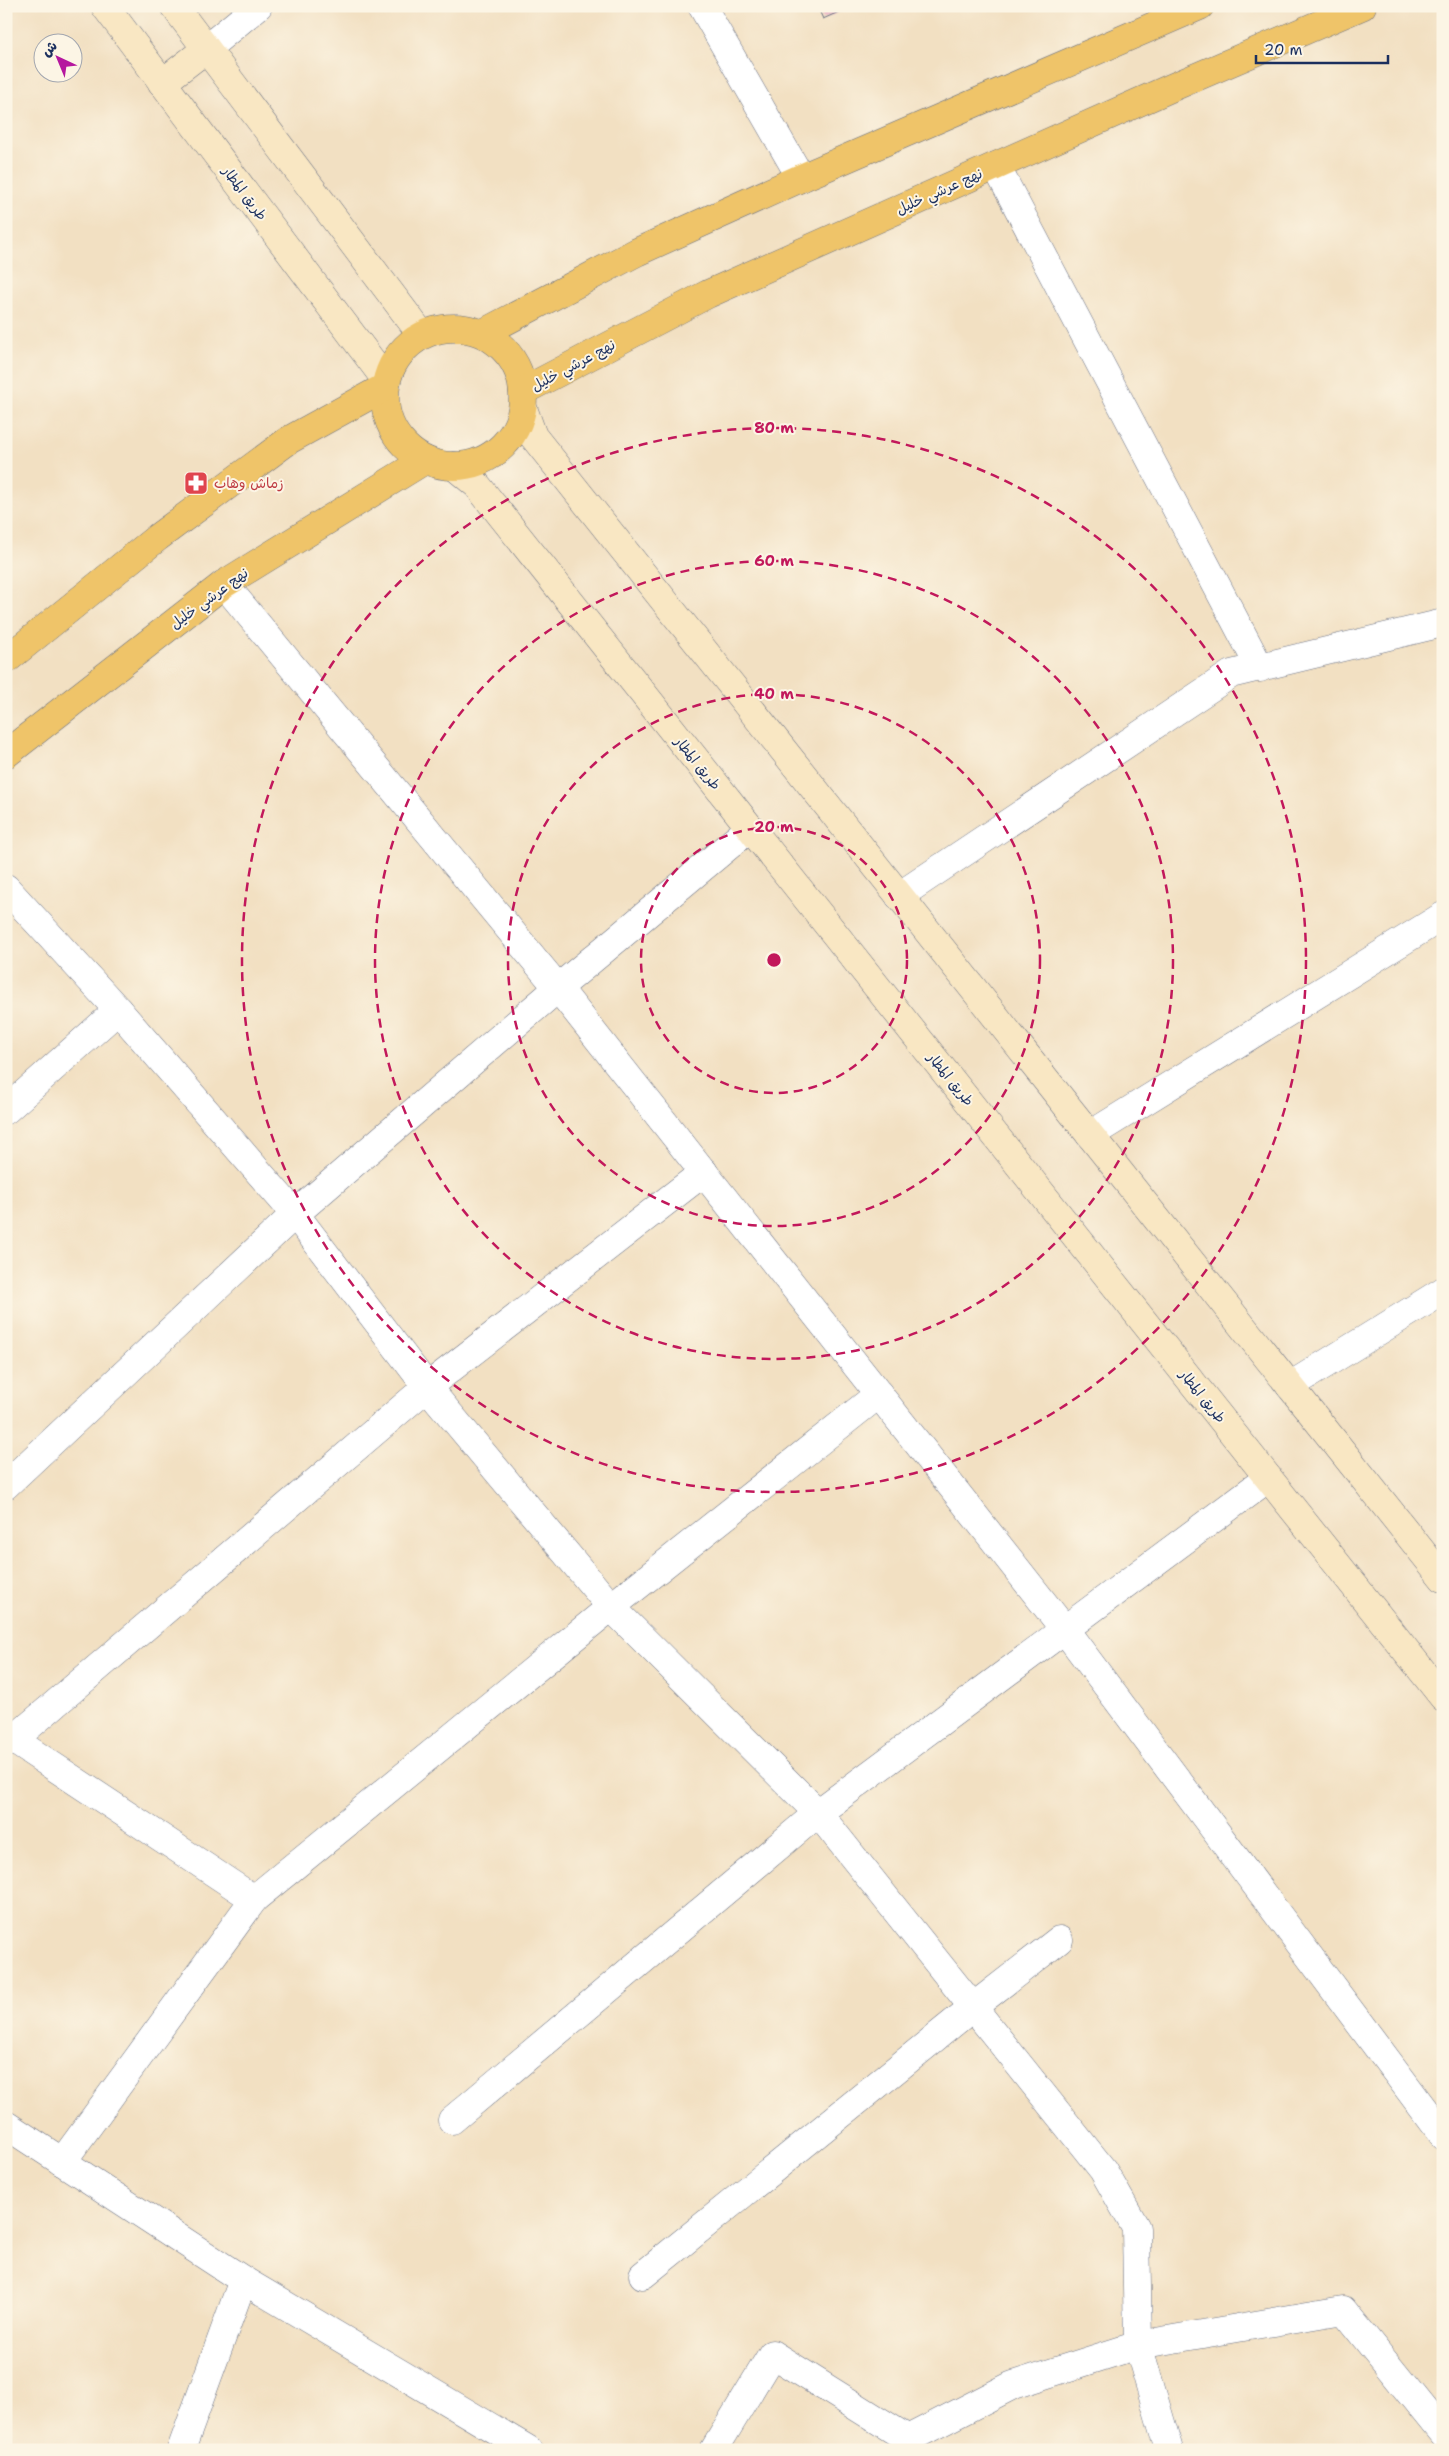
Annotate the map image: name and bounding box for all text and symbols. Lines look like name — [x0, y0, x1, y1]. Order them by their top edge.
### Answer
north arrow — [32, 32, 82, 82]
scale bar — [1256, 32, 1389, 64]
text: ش — [37, 37, 61, 60]
text: 20 m — [1264, 40, 1303, 60]
street label: طريق المطار — [218, 161, 271, 224]
street label: نهج عرشي خليل — [893, 164, 987, 222]
street label: نهج عرشي خليل — [528, 335, 620, 398]
text: 80 m — [754, 418, 794, 438]
pharmacy icon: زماش وهاب — [183, 470, 209, 496]
place label: زماش وهاب — [214, 474, 284, 492]
text: 60 m — [754, 551, 794, 571]
street label: نهج عرشي خليل — [166, 563, 254, 636]
text: 40 m — [754, 684, 794, 704]
street label: طريق المطار — [670, 732, 725, 793]
text: 20 m — [754, 817, 794, 837]
centre of rings — [765, 951, 783, 969]
street label: طريق المطار — [923, 1048, 978, 1109]
street label: طريق المطار — [1175, 1365, 1230, 1426]

